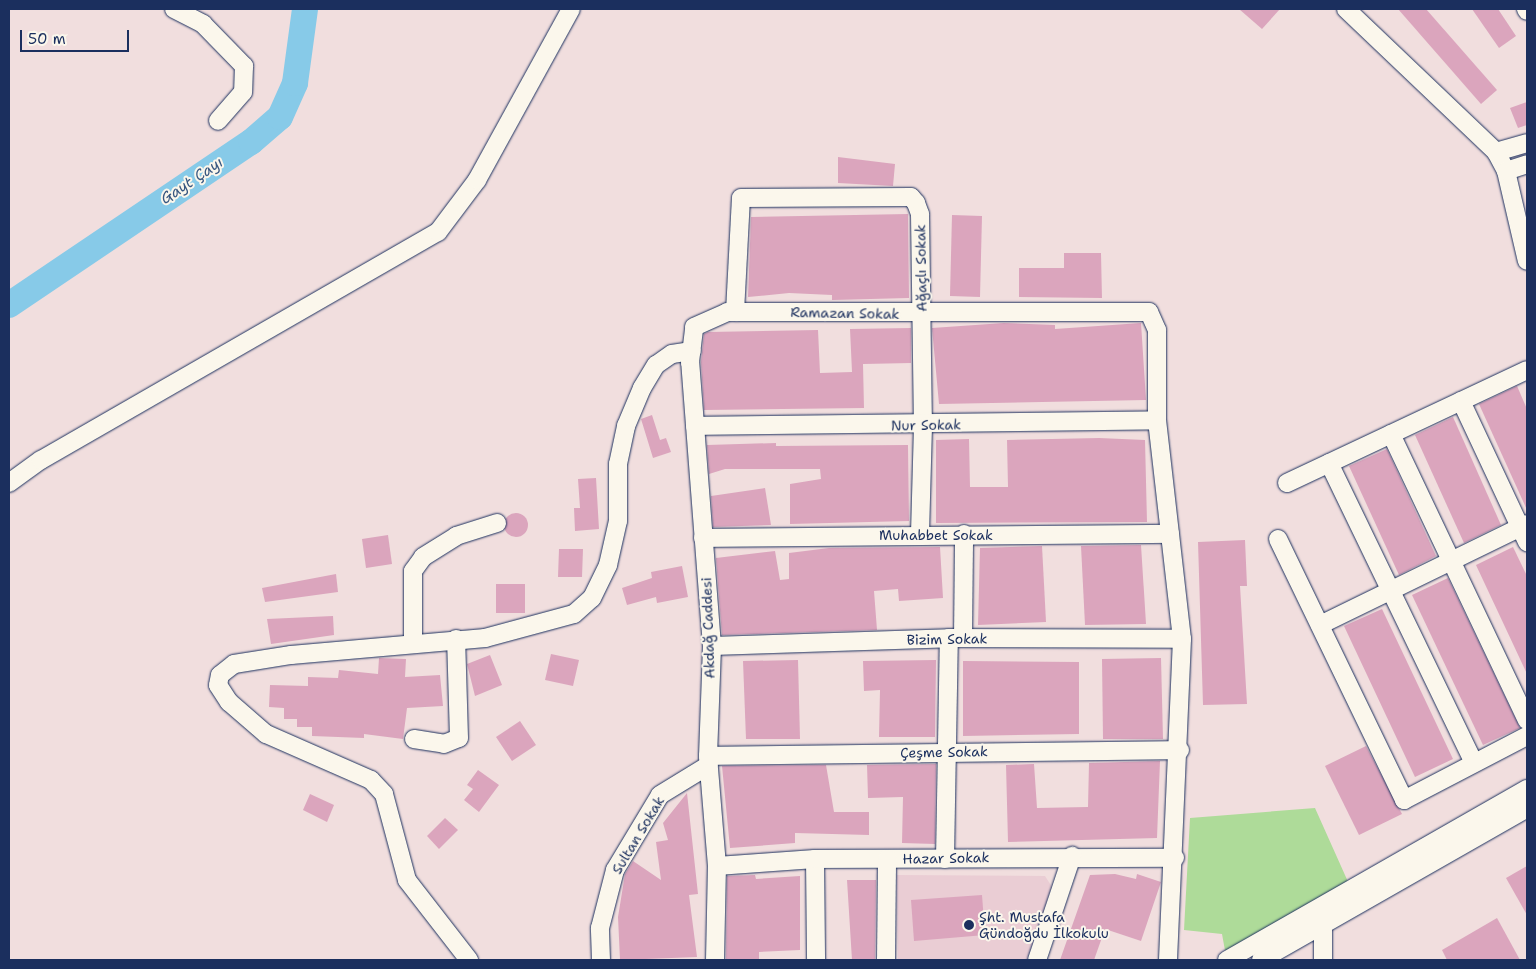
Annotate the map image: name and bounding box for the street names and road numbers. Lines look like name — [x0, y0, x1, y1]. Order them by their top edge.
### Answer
street label: Ağaçlı Sokak — [912, 224, 930, 312]
street label: Ramazan Sokak — [790, 304, 900, 322]
street label: Nur Sokak — [891, 416, 961, 434]
street label: Muhabbet Sokak — [879, 527, 993, 543]
street label: Akdağ Caddesi — [698, 577, 718, 679]
street label: Bizim Sokak — [906, 630, 988, 648]
street label: Çeşme Sokak — [900, 743, 988, 761]
street label: Sultan Sokak — [608, 793, 668, 877]
street label: Hazar Sokak — [902, 849, 990, 867]

